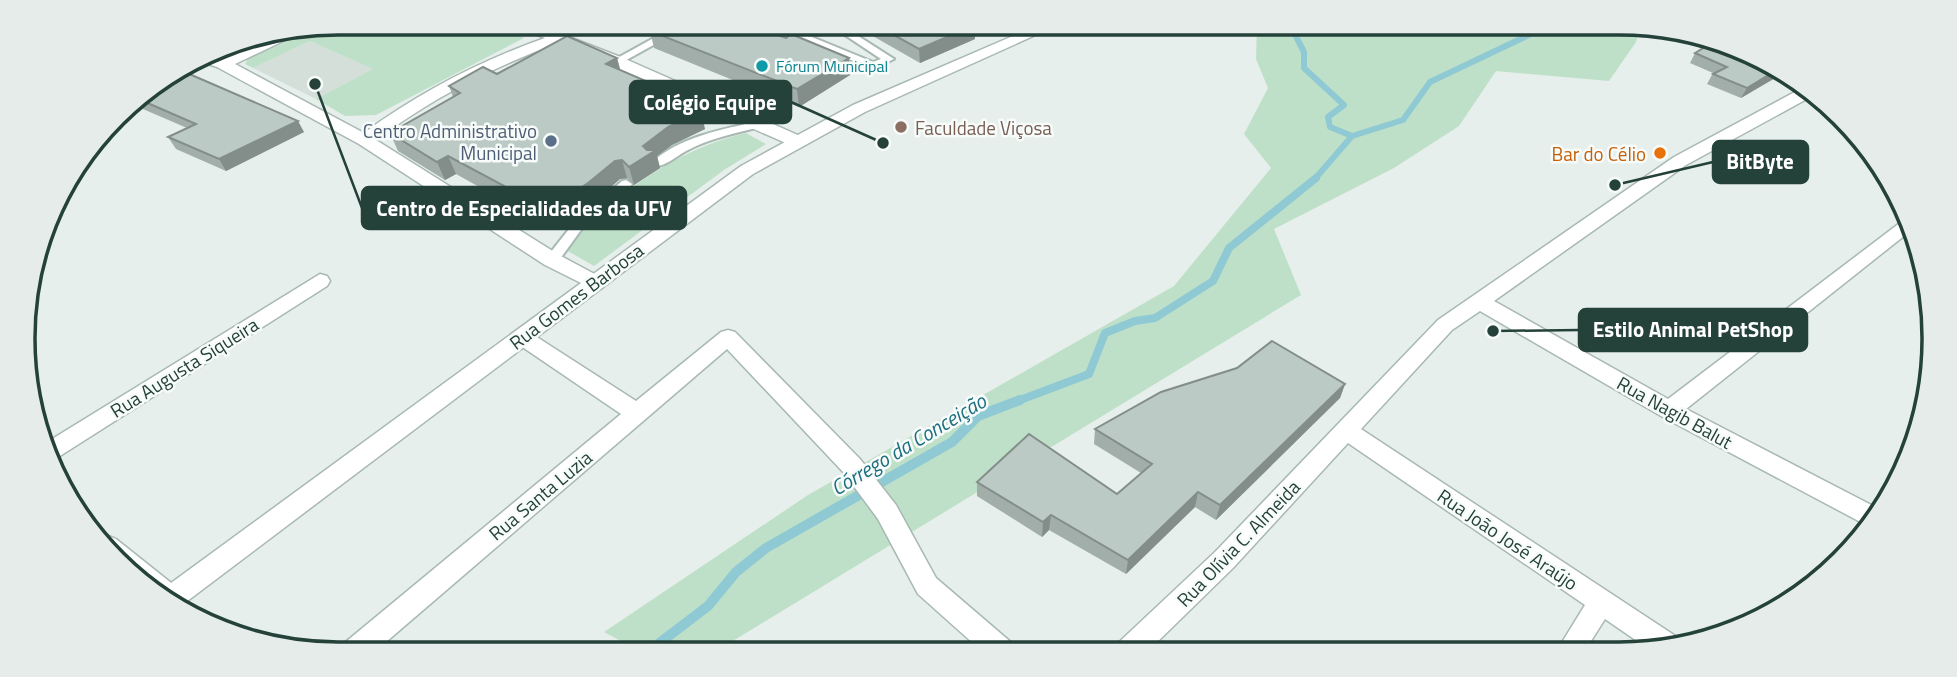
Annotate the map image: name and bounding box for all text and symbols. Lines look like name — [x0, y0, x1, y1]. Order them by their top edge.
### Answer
place label: Fórum Municipal — [776, 54, 888, 78]
marker: Fórum Municipal — [754, 58, 770, 74]
callout: Colégio Equipe — [630, 81, 791, 123]
text: Colégio Equipe — [643, 86, 777, 118]
place label: Faculdade Viçosa — [915, 113, 1052, 142]
place label: Centro Administrativo Municipal — [363, 116, 537, 167]
marker: Faculdade Viçosa — [893, 119, 909, 135]
marker: Centro Administrativo Municipal — [543, 133, 559, 149]
place label: Bar do Célio — [1551, 139, 1646, 168]
callout: BitByte — [1713, 141, 1808, 183]
marker: Bar do Célio — [1652, 145, 1668, 161]
text: BitByte — [1726, 145, 1794, 177]
callout: Centro de Especialidades da UFV — [362, 187, 686, 229]
text: Centro de Especialidades da UFV — [376, 192, 672, 224]
street label: Rua Gomes Barbosa — [503, 235, 650, 356]
street label: Rua Augusta Siqueira — [104, 309, 264, 424]
callout: Estilo Animal PetShop — [1579, 309, 1807, 351]
text: Estilo Animal PetShop — [1593, 313, 1793, 345]
street label: Rua Nagib Balut — [1612, 368, 1738, 456]
water label: Córrego da Conceição — [824, 384, 992, 503]
street label: Rua Santa Luzia — [482, 443, 598, 547]
street label: Rua Olívia C. Almeida — [1170, 472, 1307, 613]
street label: Rua João José Araújo — [1432, 481, 1584, 597]

